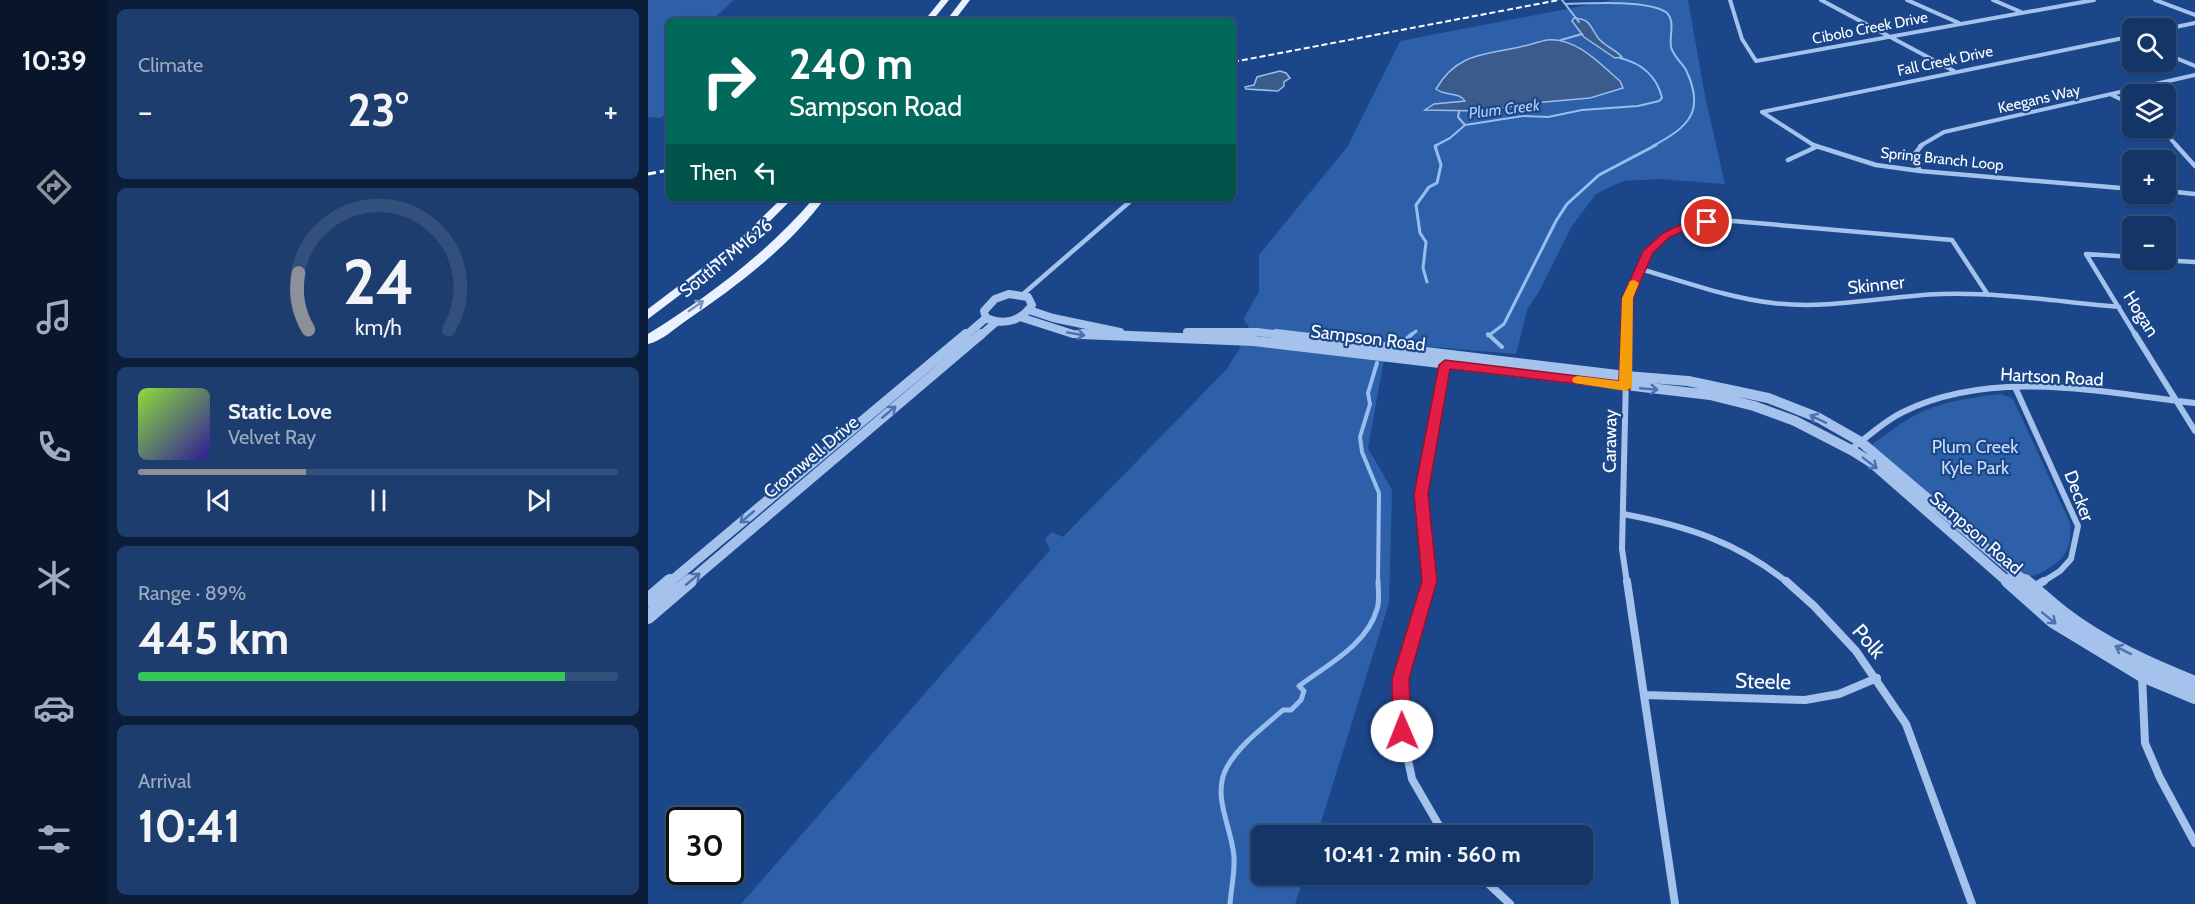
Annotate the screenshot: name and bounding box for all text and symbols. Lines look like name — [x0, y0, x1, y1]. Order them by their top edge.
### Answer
street label: Cibolo Creek Drive — [1811, 8, 1930, 48]
map controls — [2122, 18, 2176, 270]
button: search — [2122, 18, 2176, 72]
text: 240 m — [789, 38, 913, 90]
icon: right — [690, 42, 768, 120]
street label: Fall Creek Drive — [1895, 42, 1995, 80]
text: 10:39 — [22, 44, 86, 77]
text: Climate — [138, 53, 203, 77]
street label: Keegans Way — [1996, 81, 2082, 117]
text: 23° — [347, 83, 409, 137]
button: layers — [2122, 84, 2176, 138]
text: Sampson Road — [789, 90, 962, 123]
text: − — [138, 91, 153, 131]
text: + — [603, 91, 618, 131]
water label: Plum Creek — [1467, 95, 1542, 123]
street label: Spring Branch Loop — [1879, 144, 2005, 174]
button: + — [2122, 150, 2176, 204]
icon: left — [749, 156, 782, 189]
text: Then — [690, 159, 737, 186]
icon: directions — [33, 166, 75, 208]
pin — [1681, 196, 1732, 247]
icon: arrive — [1690, 205, 1723, 238]
street label: South FM 1626 — [675, 214, 777, 302]
button: − — [2122, 216, 2176, 270]
text: 24 — [342, 244, 414, 320]
street label: Skinner — [1846, 271, 1906, 299]
street label: Hogan — [2118, 287, 2164, 341]
icon: music — [33, 296, 75, 338]
one-way arrow — [687, 300, 704, 312]
text: km/h — [355, 314, 401, 340]
street label: Sampson Road — [1309, 320, 1427, 356]
one-way arrow — [1066, 328, 1086, 339]
street label: Hartson Road — [2000, 363, 2104, 391]
one-way arrow — [1639, 384, 1659, 395]
text: Static Love — [228, 398, 332, 425]
one-way arrow — [881, 405, 896, 419]
street label: Caraway — [1598, 409, 1622, 473]
street label: Cromwell Drive — [759, 411, 863, 503]
one-way arrow — [1810, 412, 1828, 424]
text: Velvet Ray — [228, 425, 316, 449]
icon: phone — [33, 426, 75, 468]
park label: Plum Creek Kyle Park — [1932, 436, 2019, 479]
one-way arrow — [1862, 456, 1878, 469]
street label: Decker — [2059, 467, 2099, 525]
icon: previous — [202, 484, 235, 517]
icon: pause — [362, 484, 395, 517]
icon: next — [522, 484, 555, 517]
street label: Sampson Road — [1925, 487, 2027, 579]
one-way arrow — [740, 510, 755, 524]
icon: climate — [33, 557, 75, 599]
one-way arrow — [685, 572, 700, 586]
text: Range · 89% — [138, 581, 246, 605]
text: 445 km — [138, 611, 289, 665]
one-way arrow — [2041, 611, 2057, 624]
street label: Polk — [1847, 619, 1891, 664]
one-way arrow — [2114, 644, 2132, 656]
street label: Steele — [1735, 668, 1792, 694]
icon: car — [33, 687, 75, 729]
position arrow — [1370, 699, 1434, 763]
text: Arrival — [138, 769, 191, 793]
text: 10:41 — [138, 799, 241, 853]
speed limit sign: 30 — [666, 807, 744, 885]
icon: filters — [33, 818, 75, 860]
text: 10:41 · 2 min · 560 m — [1323, 841, 1521, 868]

